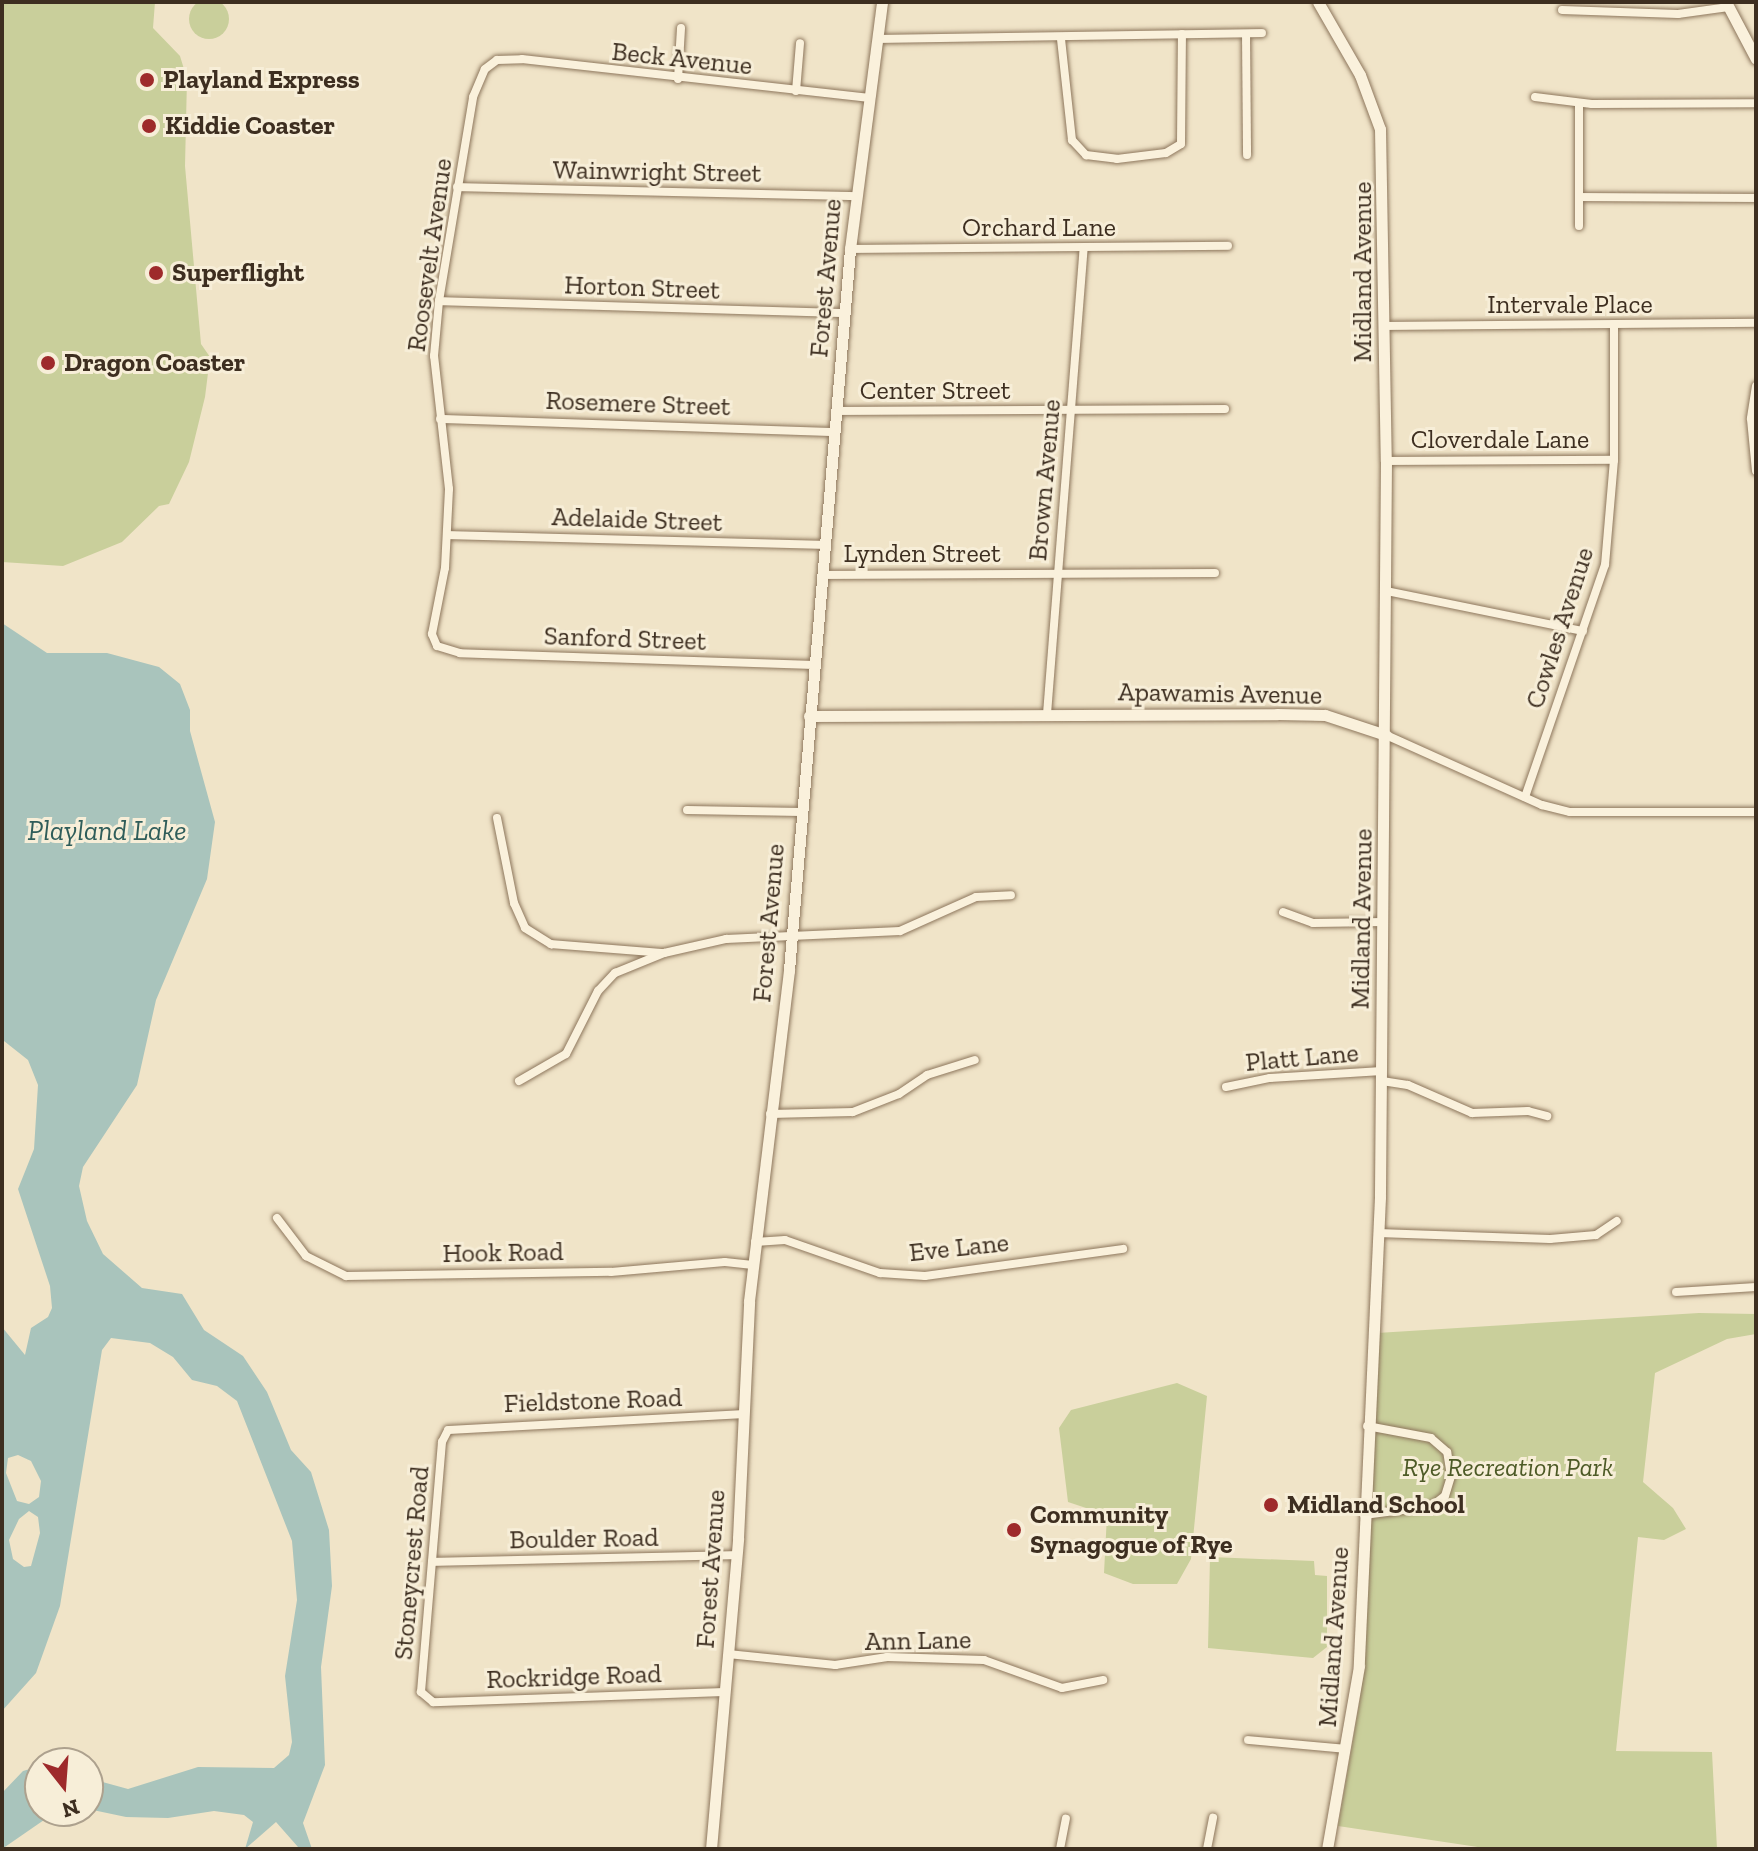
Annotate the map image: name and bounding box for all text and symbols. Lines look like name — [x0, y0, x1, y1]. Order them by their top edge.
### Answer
street label: Beck Avenue — [610, 36, 754, 82]
place label: Playland Express — [163, 64, 360, 96]
marker: Playland Express — [138, 71, 156, 89]
place label: Kiddie Coaster — [165, 110, 335, 142]
marker: Kiddie Coaster — [140, 117, 158, 135]
street label: Wainwright Street — [553, 155, 761, 189]
street label: Roosevelt Avenue — [401, 156, 459, 354]
street label: Midland Avenue — [1347, 181, 1379, 363]
street label: Forest Avenue — [803, 197, 849, 359]
street label: Orchard Lane — [962, 212, 1116, 244]
place label: Superflight — [172, 257, 304, 289]
marker: Superflight — [147, 264, 165, 282]
street label: Horton Street — [564, 270, 720, 306]
street label: Intervale Place — [1487, 289, 1653, 321]
place label: Dragon Coaster — [64, 347, 245, 379]
marker: Dragon Coaster — [39, 354, 57, 372]
street label: Center Street — [859, 375, 1011, 407]
street label: Rosemere Street — [545, 385, 731, 423]
street label: Brown Avenue — [1022, 398, 1068, 562]
street label: Cloverdale Lane — [1411, 424, 1589, 456]
street label: Adelaide Street — [551, 501, 723, 539]
street label: Lynden Street — [843, 538, 1001, 570]
street label: Cowles Avenue — [1519, 543, 1601, 713]
street label: Sanford Street — [543, 621, 707, 657]
street label: Apawamis Avenue — [1117, 677, 1323, 711]
water label: Playland Lake — [28, 814, 186, 848]
street label: Midland Avenue — [1345, 828, 1379, 1010]
street label: Forest Avenue — [746, 842, 792, 1004]
street label: Platt Lane — [1244, 1038, 1360, 1078]
street label: Eve Lane — [908, 1227, 1010, 1269]
street label: Hook Road — [442, 1236, 564, 1270]
street label: Fieldstone Road — [503, 1382, 683, 1420]
park label: Rye Recreation Park — [1402, 1452, 1614, 1484]
street label: Stoneycrest Road — [388, 1465, 436, 1661]
street label: Forest Avenue — [690, 1488, 732, 1650]
place label: Midland School — [1287, 1489, 1465, 1521]
marker: Midland School — [1262, 1496, 1280, 1514]
place label: Community Synagogue of Rye — [1030, 1499, 1232, 1560]
marker: Community Synagogue of Rye — [1005, 1521, 1023, 1539]
street label: Boulder Road — [509, 1522, 659, 1556]
street label: Midland Avenue — [1312, 1545, 1356, 1729]
street label: Ann Lane — [865, 1624, 971, 1658]
street label: Rockridge Road — [486, 1658, 662, 1696]
north arrow — [24, 1747, 104, 1827]
text: N — [59, 1793, 83, 1824]

